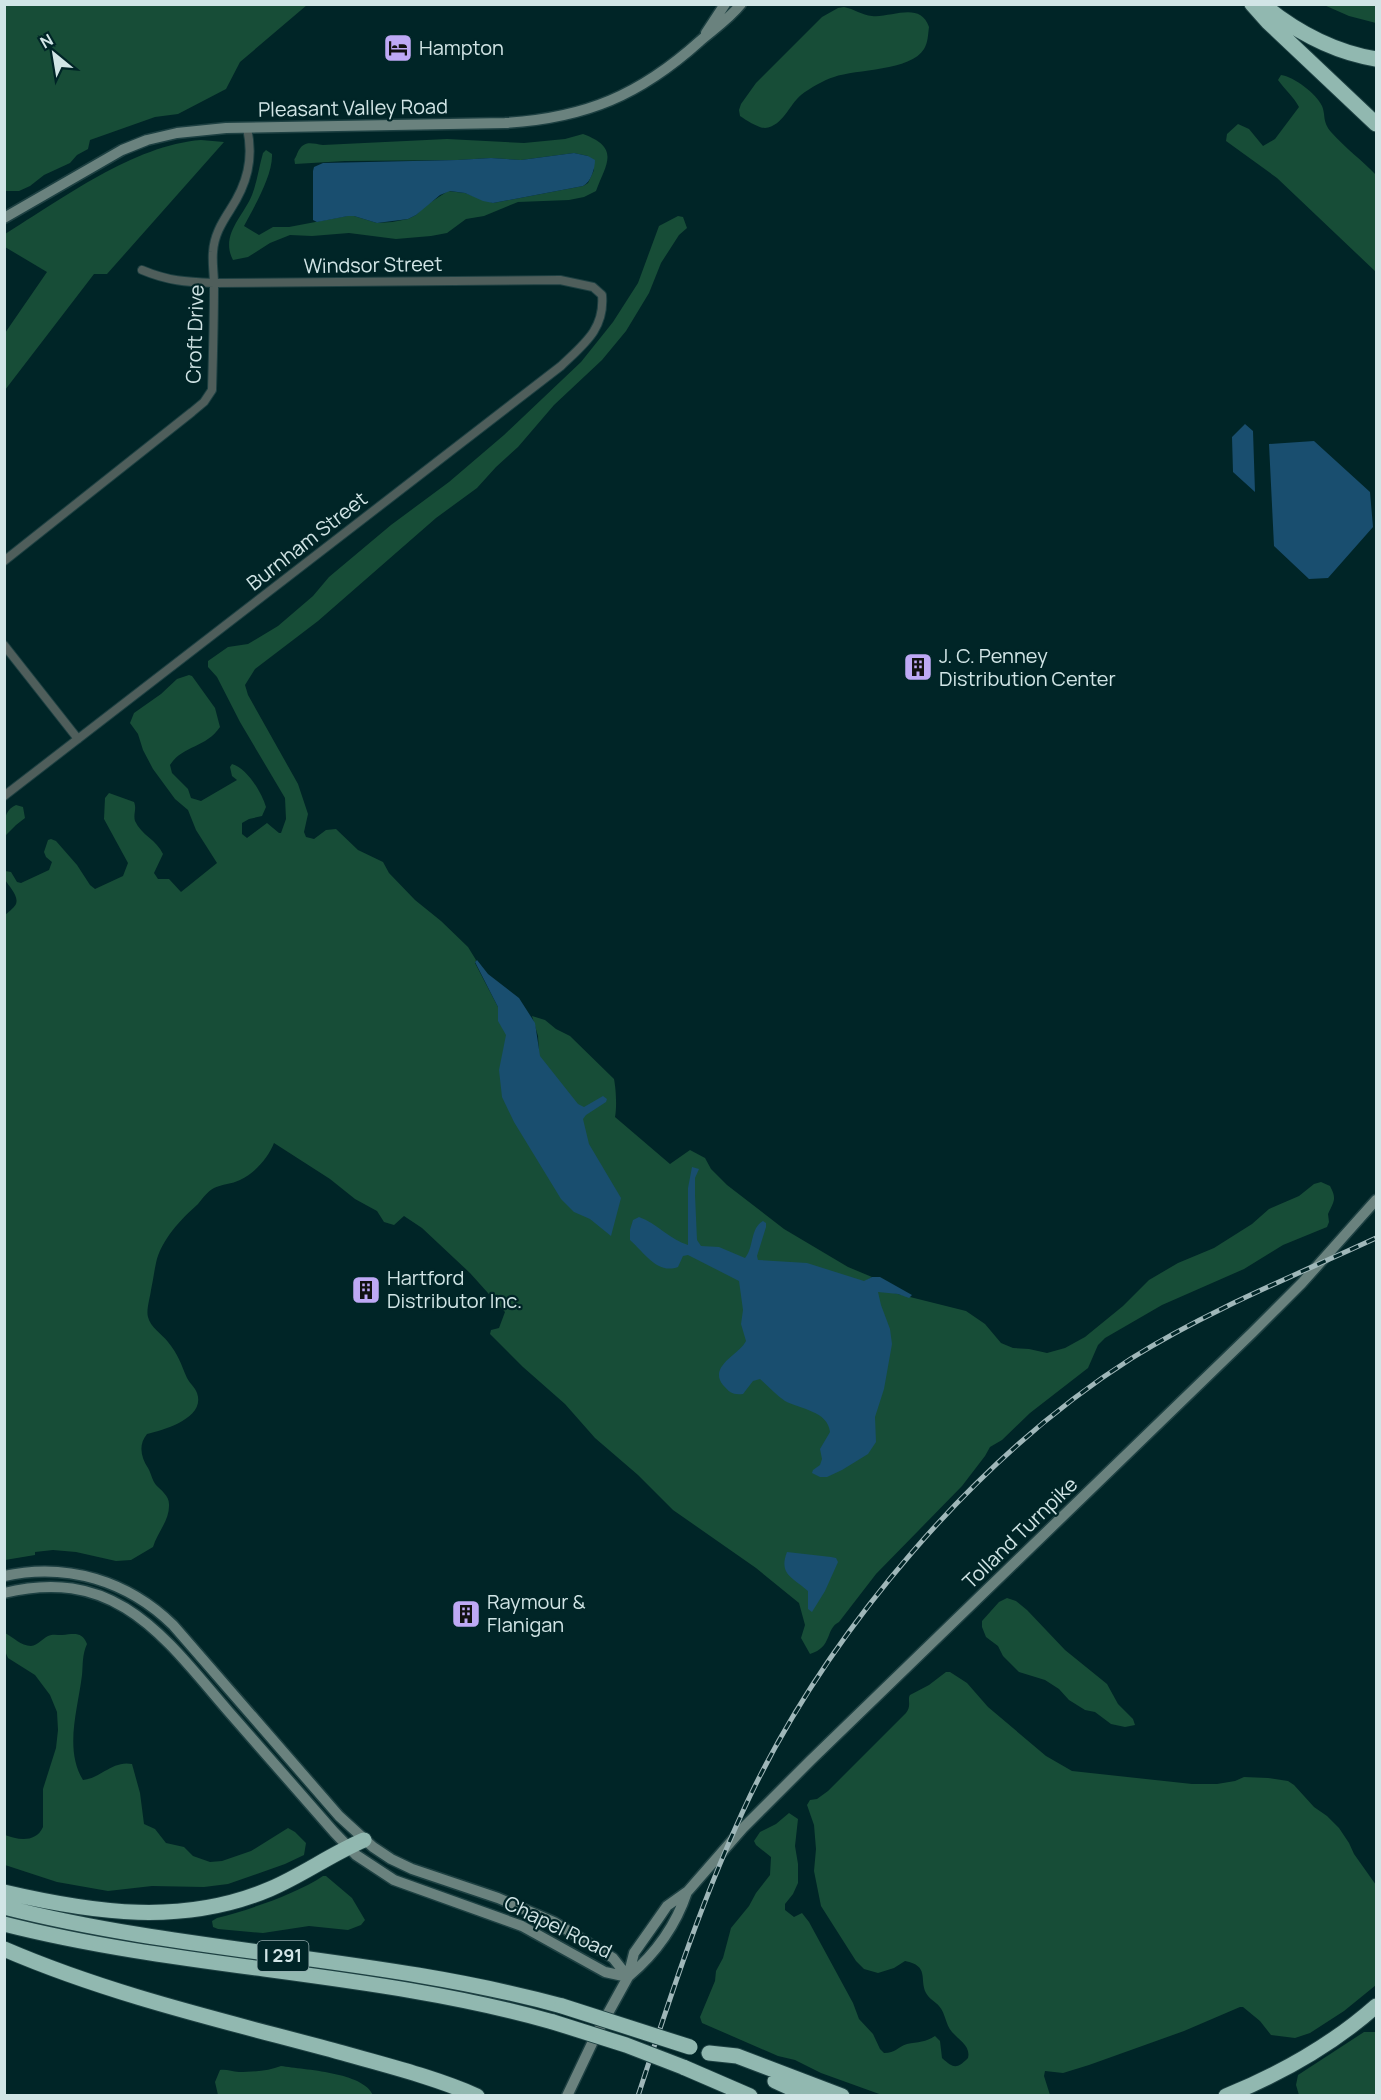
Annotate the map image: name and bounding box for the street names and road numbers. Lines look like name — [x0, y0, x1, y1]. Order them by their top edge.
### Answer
street label: Pleasant Valley Road — [258, 92, 448, 123]
street label: Windsor Street — [303, 250, 443, 279]
street label: Croft Drive — [179, 284, 210, 384]
street label: Burnham Street — [241, 485, 372, 596]
street label: Tolland Turnpike — [956, 1471, 1083, 1594]
street label: Chapel Road — [500, 1889, 617, 1964]
road number: I 291 — [258, 1941, 308, 1971]

